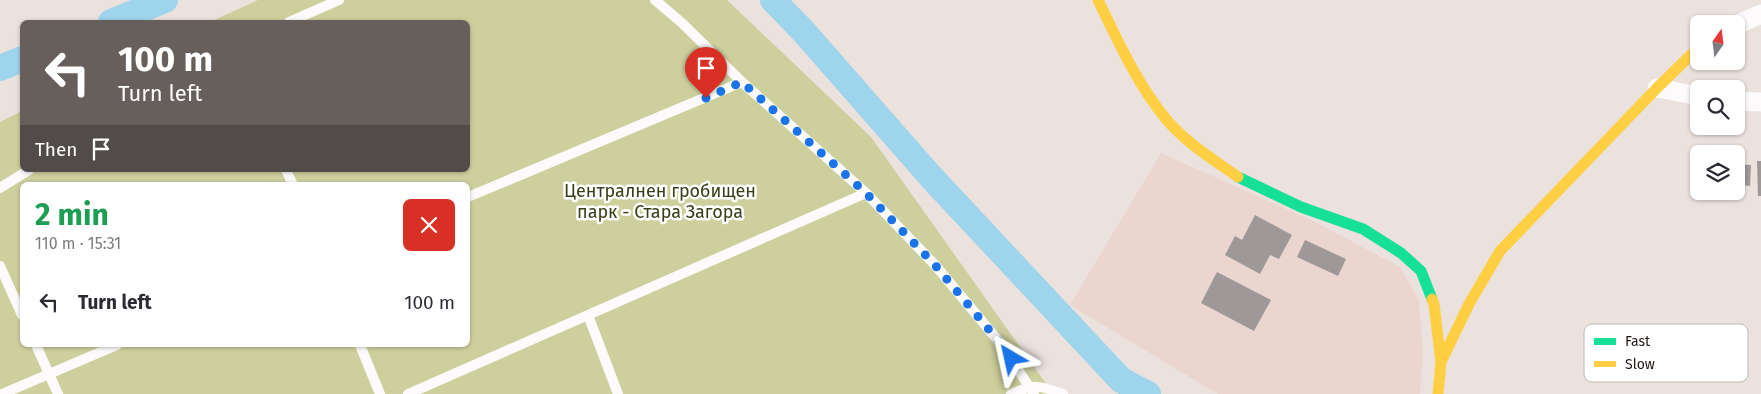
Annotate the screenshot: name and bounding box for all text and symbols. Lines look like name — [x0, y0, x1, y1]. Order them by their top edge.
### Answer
north arrow — [1690, 15, 1745, 70]
map controls — [1690, 15, 1745, 200]
text: 100 m — [118, 38, 213, 80]
icon: left — [35, 40, 100, 105]
pin — [685, 47, 727, 98]
icon: arrive — [692, 54, 720, 82]
text: Turn left — [118, 80, 202, 107]
button: search — [1690, 80, 1745, 135]
icon: arrive — [87, 135, 115, 163]
text: Then — [35, 138, 77, 161]
button: layers — [1690, 145, 1745, 200]
park label: Централнен гробищен парк - Стара Загора — [564, 180, 756, 223]
text: 2 min — [35, 197, 109, 233]
button: close — [403, 199, 455, 251]
text: 110 m · 15:31 — [35, 234, 121, 253]
icon: left — [35, 288, 63, 316]
text: Turn left — [78, 291, 152, 314]
text: 100 m — [404, 291, 455, 314]
legend — [1584, 324, 1748, 382]
position arrow — [984, 331, 1036, 383]
text: Fast — [1625, 333, 1651, 350]
text: Slow — [1625, 356, 1655, 373]

